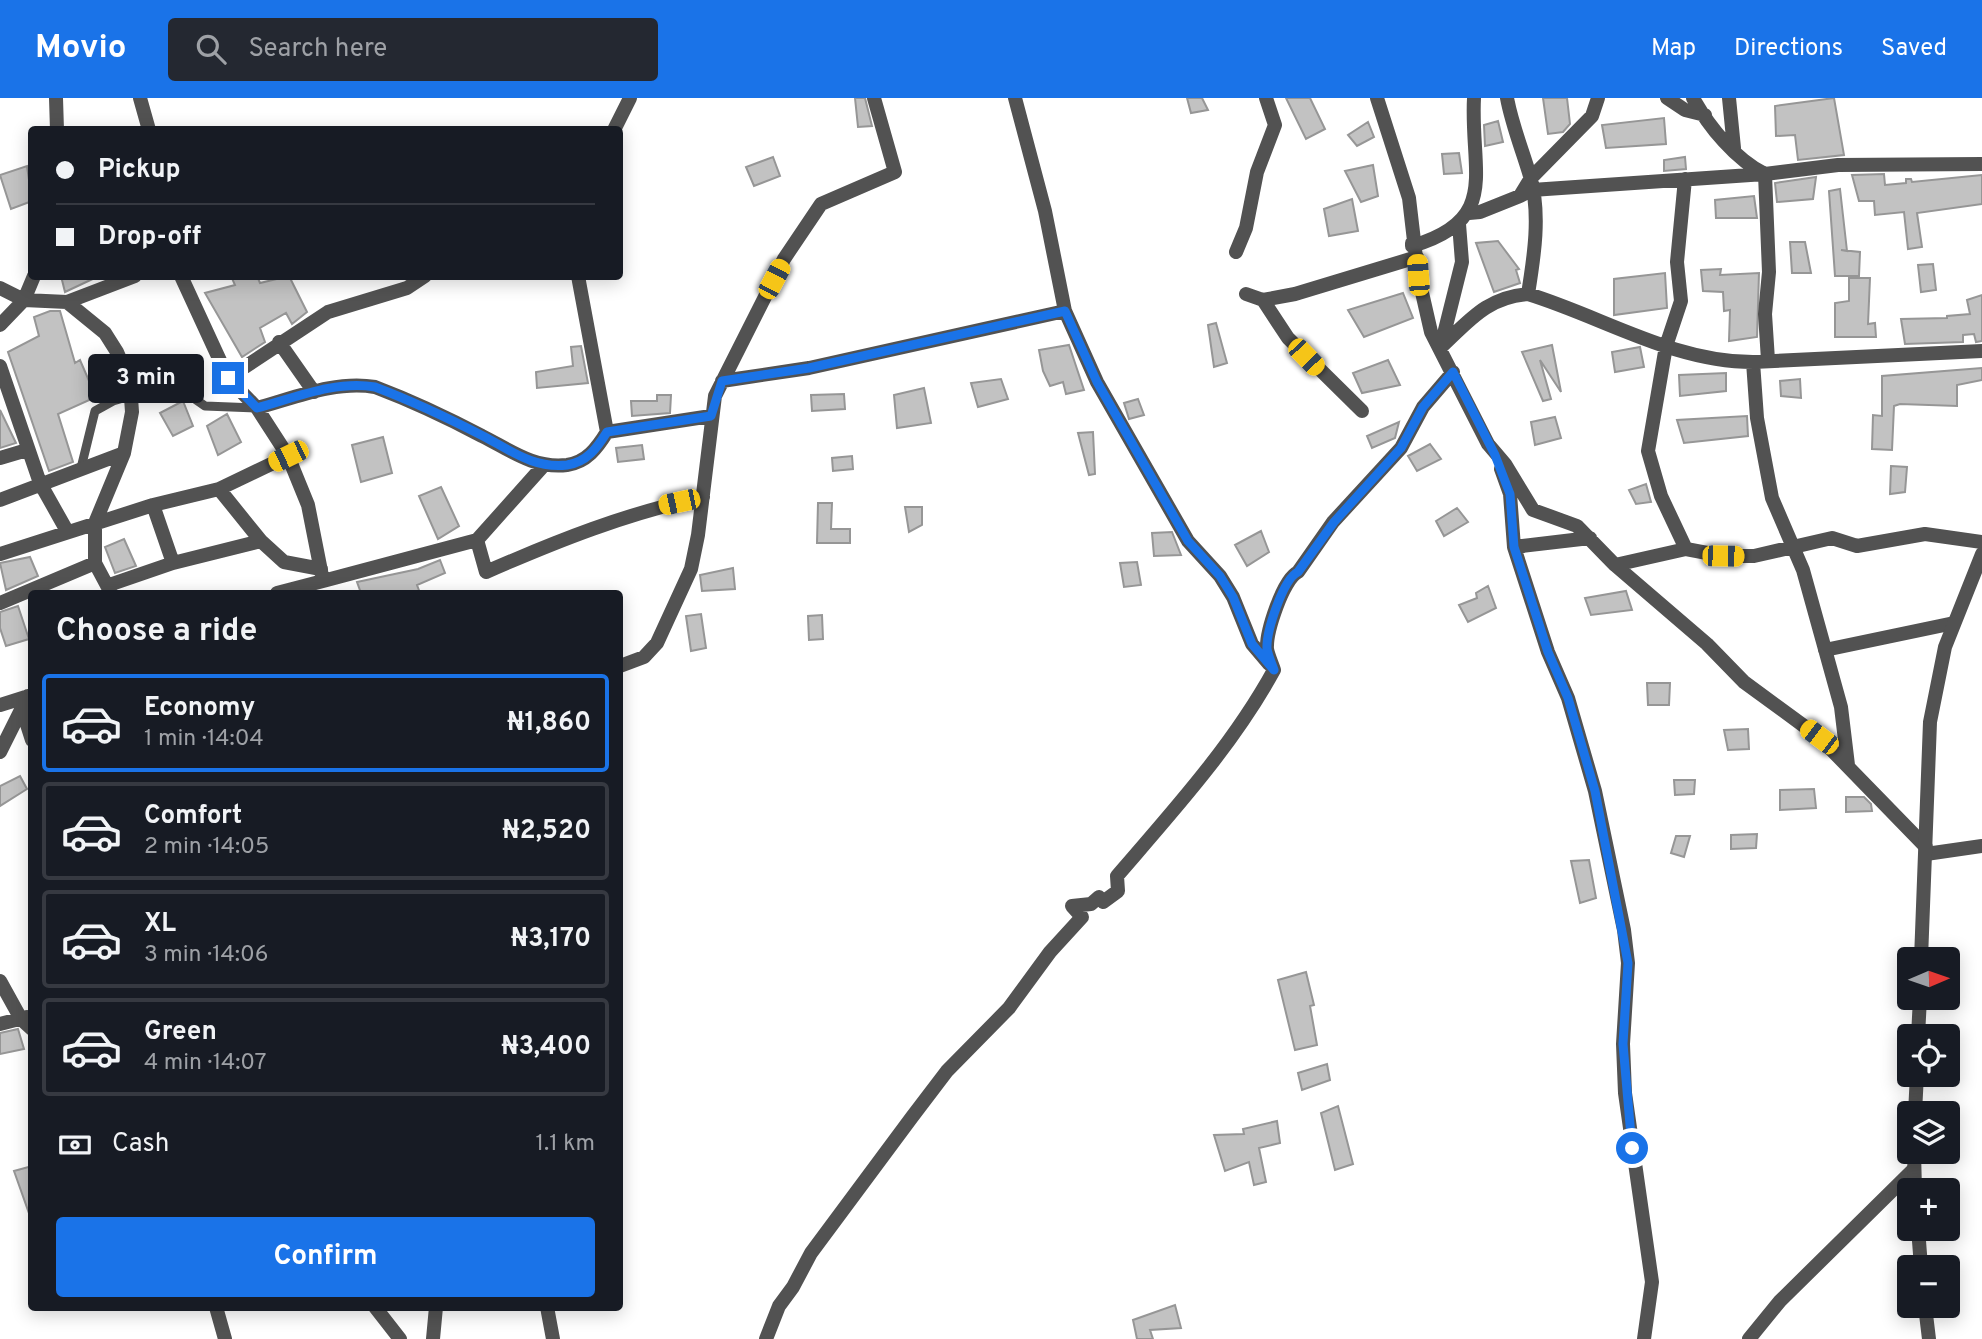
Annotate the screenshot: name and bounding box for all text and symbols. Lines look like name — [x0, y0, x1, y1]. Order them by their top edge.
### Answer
search box — [168, 18, 658, 81]
text: Movio — [35, 28, 126, 70]
icon: search — [192, 30, 230, 68]
text: Search here — [248, 33, 387, 66]
text: Map — [1651, 34, 1696, 64]
text: Directions — [1734, 34, 1843, 64]
text: Saved — [1881, 34, 1947, 64]
text: Pickup — [98, 154, 181, 187]
text: Drop-off — [98, 221, 201, 254]
car — [1407, 253, 1430, 297]
car — [755, 256, 794, 302]
car — [1284, 335, 1329, 379]
callout: 3 min — [88, 354, 204, 402]
route end — [212, 362, 244, 394]
text: 3 min — [116, 364, 176, 393]
car — [265, 437, 312, 475]
car — [657, 487, 702, 517]
car — [1702, 545, 1745, 567]
text: Choose a ride — [56, 612, 257, 652]
icon: car — [60, 692, 123, 755]
text: Economy — [144, 692, 255, 725]
text: ₦1,860 — [507, 707, 591, 740]
car — [1796, 716, 1843, 758]
text: 1 min · 14:04 — [144, 725, 264, 754]
icon: car — [60, 800, 123, 863]
text: Comfort — [144, 800, 242, 833]
text: ₦2,520 — [502, 815, 591, 848]
text: 2 min · 14:05 — [144, 833, 269, 862]
icon: car — [60, 908, 123, 971]
text: XL — [144, 908, 176, 941]
text: ₦3,170 — [511, 923, 591, 956]
text: 3 min · 14:06 — [144, 941, 268, 970]
north arrow — [1897, 947, 1960, 1010]
map controls — [1897, 947, 1960, 1318]
icon: car — [60, 1016, 123, 1079]
text: Green — [144, 1016, 217, 1049]
button: locate — [1897, 1024, 1960, 1087]
text: ₦3,400 — [501, 1031, 591, 1064]
text: 4 min · 14:07 — [144, 1049, 266, 1078]
button: layers — [1897, 1101, 1960, 1164]
icon: cash — [56, 1126, 94, 1164]
text: Cash — [112, 1128, 169, 1161]
text: 1.1 km — [536, 1130, 595, 1159]
route start — [1616, 1132, 1648, 1164]
button: + — [1897, 1178, 1960, 1241]
button: Confirm — [56, 1217, 595, 1297]
button: − — [1897, 1255, 1960, 1318]

